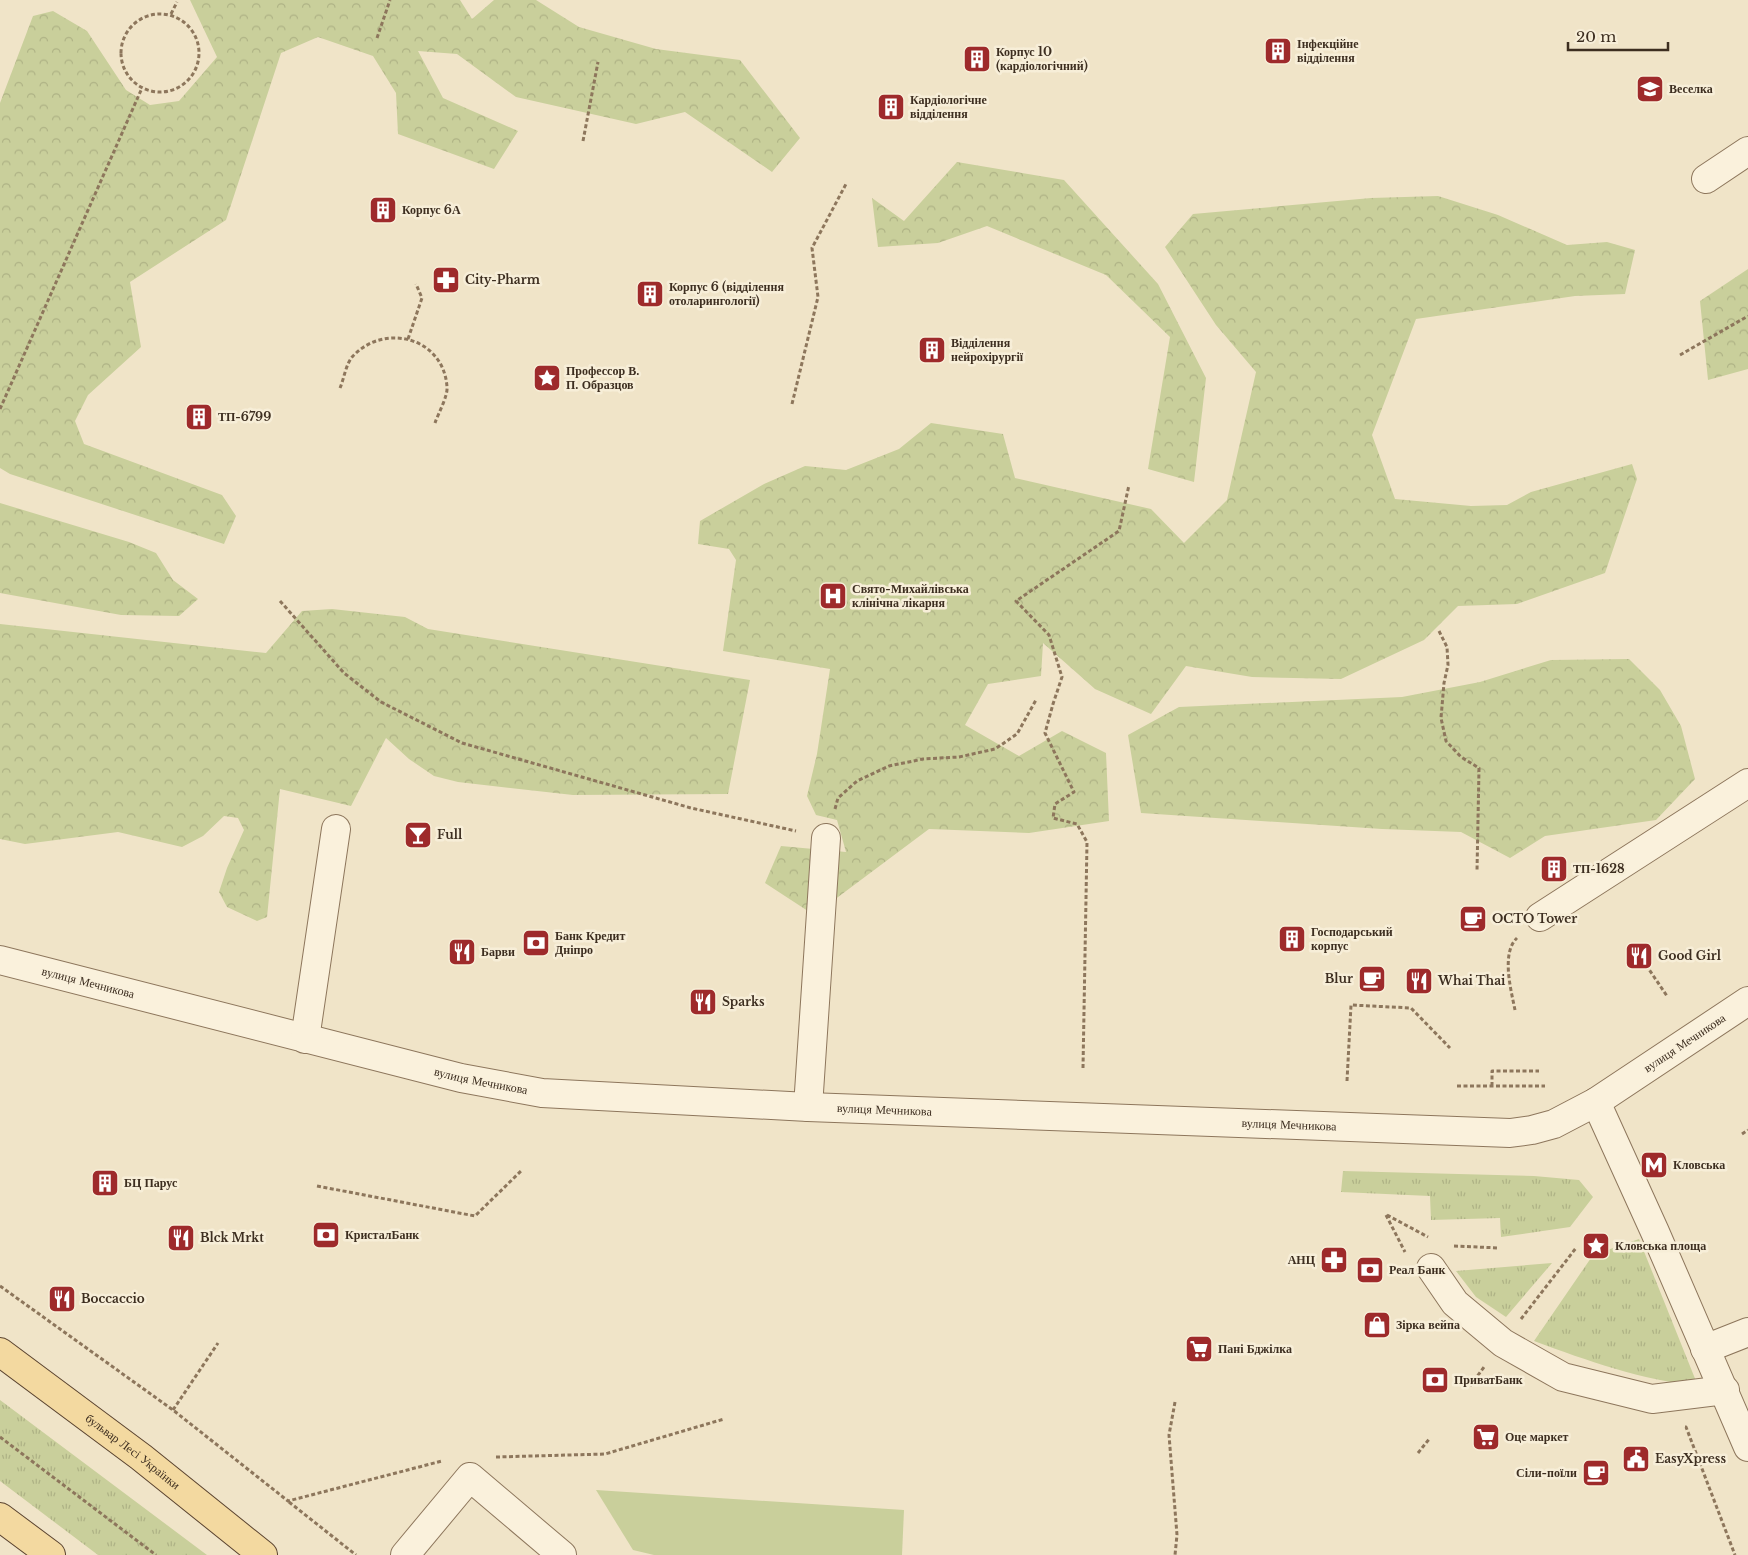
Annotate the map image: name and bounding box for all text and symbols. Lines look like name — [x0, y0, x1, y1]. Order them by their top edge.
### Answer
scale bar — [1568, 20, 1668, 52]
text: 20 m — [1576, 27, 1616, 46]
building icon: Інфекційне відділення — [1263, 36, 1293, 66]
place label: Інфекційне відділення — [1297, 36, 1359, 65]
building icon: Корпус 10 (кардіологічний) — [962, 44, 992, 74]
place label: Корпус 10 (кардіологічний) — [996, 44, 1088, 73]
school or university icon: Веселка — [1635, 74, 1665, 104]
place label: Веселка — [1669, 81, 1713, 96]
building icon: Кардіологічне відділення — [876, 92, 906, 122]
place label: Кардіологічне відділення — [910, 92, 988, 121]
building icon: Корпус 6А — [368, 195, 398, 225]
place label: Корпус 6А — [402, 202, 461, 217]
pharmacy icon: City-Pharm — [431, 265, 461, 295]
place label: City-Pharm — [465, 272, 541, 287]
building icon: Корпус 6 (відділення отоларингології) — [635, 279, 665, 309]
place label: Корпус 6 (відділення отоларингології) — [669, 279, 784, 308]
building icon: Відділення нейрохірургії — [917, 335, 947, 365]
place label: Відділення нейрохірургії — [951, 335, 1024, 364]
place icon: Профессор В. П. Образцов — [532, 363, 562, 393]
place label: Профессор В. П. Образцов — [566, 363, 639, 392]
building icon: ТП-6799 — [184, 402, 214, 432]
place label: ТП-6799 — [218, 409, 271, 424]
hospital icon: Свято-Михайлівська клінічна лікарня — [818, 581, 848, 611]
place label: Свято-Михайлівська клінічна лікарня — [852, 581, 969, 610]
bar icon: Full — [403, 820, 433, 850]
place label: Full — [437, 827, 463, 842]
building icon: ТП-1628 — [1539, 854, 1569, 884]
place label: ТП-1628 — [1573, 861, 1625, 876]
cafe icon: OCTO Tower — [1458, 904, 1488, 934]
place label: OCTO Tower — [1492, 911, 1577, 926]
building icon: Господарський корпус — [1277, 924, 1307, 954]
place label: Господарський корпус — [1311, 924, 1393, 953]
bank icon: Банк Кредит Дніпро — [521, 928, 551, 958]
place label: Банк Кредит Дніпро — [555, 928, 625, 957]
restaurant icon: Барви — [447, 937, 477, 967]
restaurant icon: Good Girl — [1624, 941, 1654, 971]
place label: Барви — [481, 944, 515, 959]
place label: Good Girl — [1658, 948, 1722, 963]
street label: вулиця Мечникова — [40, 963, 137, 1001]
cafe icon: Blur — [1357, 964, 1387, 994]
restaurant icon: Whai Thai — [1404, 966, 1434, 996]
place label: Blur — [1325, 971, 1353, 986]
place label: Whai Thai — [1437, 973, 1506, 988]
restaurant icon: Sparks — [688, 987, 718, 1017]
place label: Sparks — [722, 994, 765, 1009]
street label: вулиця Мечникова — [1641, 1010, 1729, 1075]
street label: вулиця Мечникова — [433, 1063, 530, 1097]
street label: вулиця Мечникова — [837, 1100, 933, 1119]
street label: вулиця Мечникова — [1241, 1115, 1338, 1134]
metro station icon: Кловська — [1639, 1150, 1669, 1180]
place label: Кловська — [1673, 1157, 1725, 1172]
building icon: БЦ Парус — [90, 1168, 120, 1198]
place label: БЦ Парус — [124, 1175, 178, 1190]
bank icon: КристалБанк — [311, 1220, 341, 1250]
restaurant icon: Blck Mrkt — [166, 1223, 196, 1253]
place label: КристалБанк — [345, 1227, 419, 1242]
place label: Blck Mrkt — [200, 1230, 264, 1245]
place icon: Кловська площа — [1581, 1231, 1611, 1261]
place label: Кловська площа — [1615, 1238, 1706, 1253]
pharmacy icon: АНЦ — [1319, 1245, 1349, 1275]
place label: АНЦ — [1288, 1252, 1316, 1267]
bank icon: Реал Банк — [1355, 1255, 1385, 1285]
place label: Реал Банк — [1389, 1262, 1445, 1277]
restaurant icon: Boccaccio — [47, 1284, 77, 1314]
place label: Boccaccio — [81, 1291, 145, 1306]
shop icon: Зірка вейпа — [1362, 1310, 1392, 1340]
place label: Зірка вейпа — [1396, 1317, 1460, 1332]
supermarket icon: Пані Бджілка — [1184, 1334, 1214, 1364]
place label: Пані Бджілка — [1218, 1341, 1292, 1356]
bank icon: ПриватБанк — [1420, 1365, 1450, 1395]
place label: ПриватБанк — [1454, 1372, 1523, 1387]
street label: бульвар Лесі Українки — [83, 1410, 184, 1493]
supermarket icon: Оце маркет — [1471, 1422, 1501, 1452]
place label: Оце маркет — [1505, 1429, 1568, 1444]
public building icon: EasyXpress — [1621, 1444, 1651, 1474]
place label: EasyXpress — [1655, 1451, 1726, 1466]
cafe icon: Сіли-поїли — [1581, 1458, 1611, 1488]
place label: Сіли-поїли — [1516, 1465, 1577, 1480]

